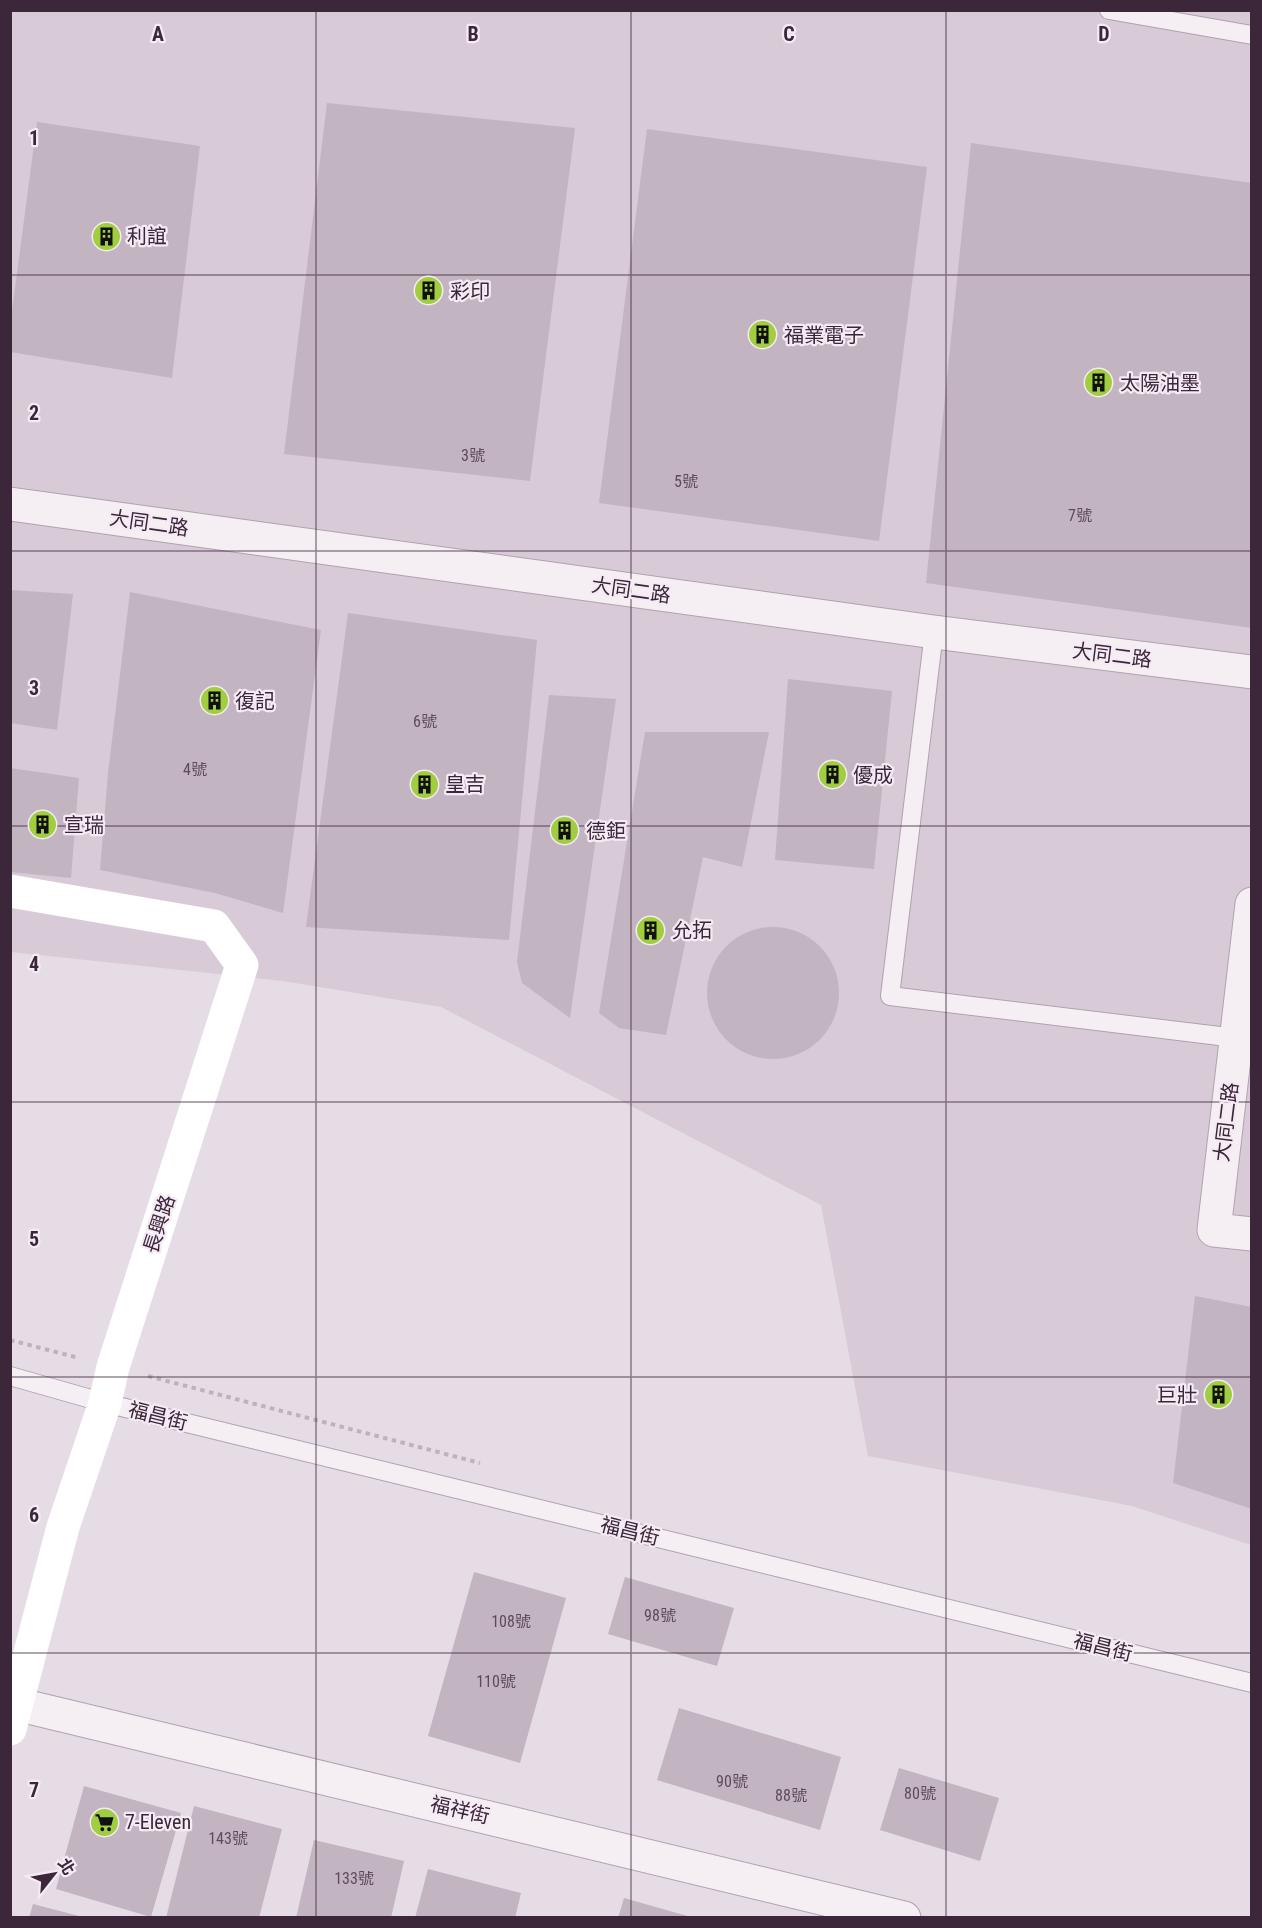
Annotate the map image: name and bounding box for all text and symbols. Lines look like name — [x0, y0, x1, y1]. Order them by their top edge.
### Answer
text: A — [152, 22, 164, 46]
text: B — [467, 22, 479, 46]
text: C — [783, 22, 795, 46]
text: D — [1098, 22, 1110, 46]
text: 1 — [29, 126, 39, 150]
building icon: 利誼 — [90, 220, 122, 252]
place label: 利誼 — [127, 224, 167, 248]
building icon: 彩印 — [413, 275, 445, 307]
place label: 彩印 — [450, 279, 490, 303]
building icon: 福業電子 — [747, 319, 779, 351]
place label: 福業電子 — [784, 323, 864, 347]
building icon: 太陽油墨 — [1083, 367, 1115, 399]
place label: 太陽油墨 — [1120, 371, 1200, 395]
text: 2 — [29, 401, 39, 425]
house number: 3號 — [461, 446, 485, 465]
house number: 5號 — [674, 472, 698, 491]
street label: 大同二路 — [108, 506, 190, 540]
house number: 7號 — [1068, 506, 1092, 525]
street label: 大同二路 — [590, 573, 672, 607]
street label: 大同二路 — [1071, 638, 1153, 672]
text: 3 — [29, 676, 39, 700]
building icon: 復記 — [198, 685, 230, 717]
place label: 復記 — [235, 689, 275, 713]
house number: 6號 — [413, 712, 437, 731]
building icon: 優成 — [816, 759, 848, 791]
house number: 4號 — [183, 760, 207, 779]
place label: 優成 — [853, 763, 893, 787]
building icon: 皇吉 — [408, 768, 440, 800]
place label: 皇吉 — [445, 772, 485, 796]
building icon: 宣瑞 — [27, 809, 59, 841]
place label: 宣瑞 — [64, 813, 104, 837]
building icon: 德鉅 — [549, 815, 581, 847]
place label: 德鉅 — [586, 819, 626, 843]
building icon: 允拓 — [635, 914, 667, 946]
place label: 允拓 — [672, 918, 712, 942]
text: 4 — [29, 952, 39, 976]
street label: 大同二路 — [1209, 1081, 1243, 1163]
street label: 長興路 — [138, 1192, 180, 1256]
text: 5 — [29, 1227, 39, 1251]
building icon: 巨壯 — [1202, 1379, 1234, 1411]
place label: 巨壯 — [1157, 1383, 1197, 1407]
street label: 福昌街 — [126, 1397, 190, 1435]
text: 6 — [29, 1503, 39, 1527]
street label: 福昌街 — [598, 1512, 662, 1550]
house number: 98號 — [644, 1606, 676, 1625]
house number: 108號 — [491, 1612, 531, 1631]
street label: 福昌街 — [1071, 1628, 1135, 1666]
house number: 110號 — [476, 1672, 516, 1691]
house number: 90號 — [716, 1772, 748, 1791]
text: 7 — [29, 1778, 39, 1802]
house number: 80號 — [904, 1784, 936, 1803]
house number: 88號 — [775, 1786, 807, 1805]
street label: 福祥街 — [428, 1792, 492, 1828]
supermarket icon: 7-Eleven — [88, 1806, 120, 1838]
place label: 7-Eleven — [125, 1810, 191, 1834]
house number: 143號 — [208, 1829, 248, 1848]
north arrow — [24, 1844, 84, 1904]
text: 北 — [54, 1855, 79, 1878]
house number: 133號 — [334, 1869, 374, 1888]

